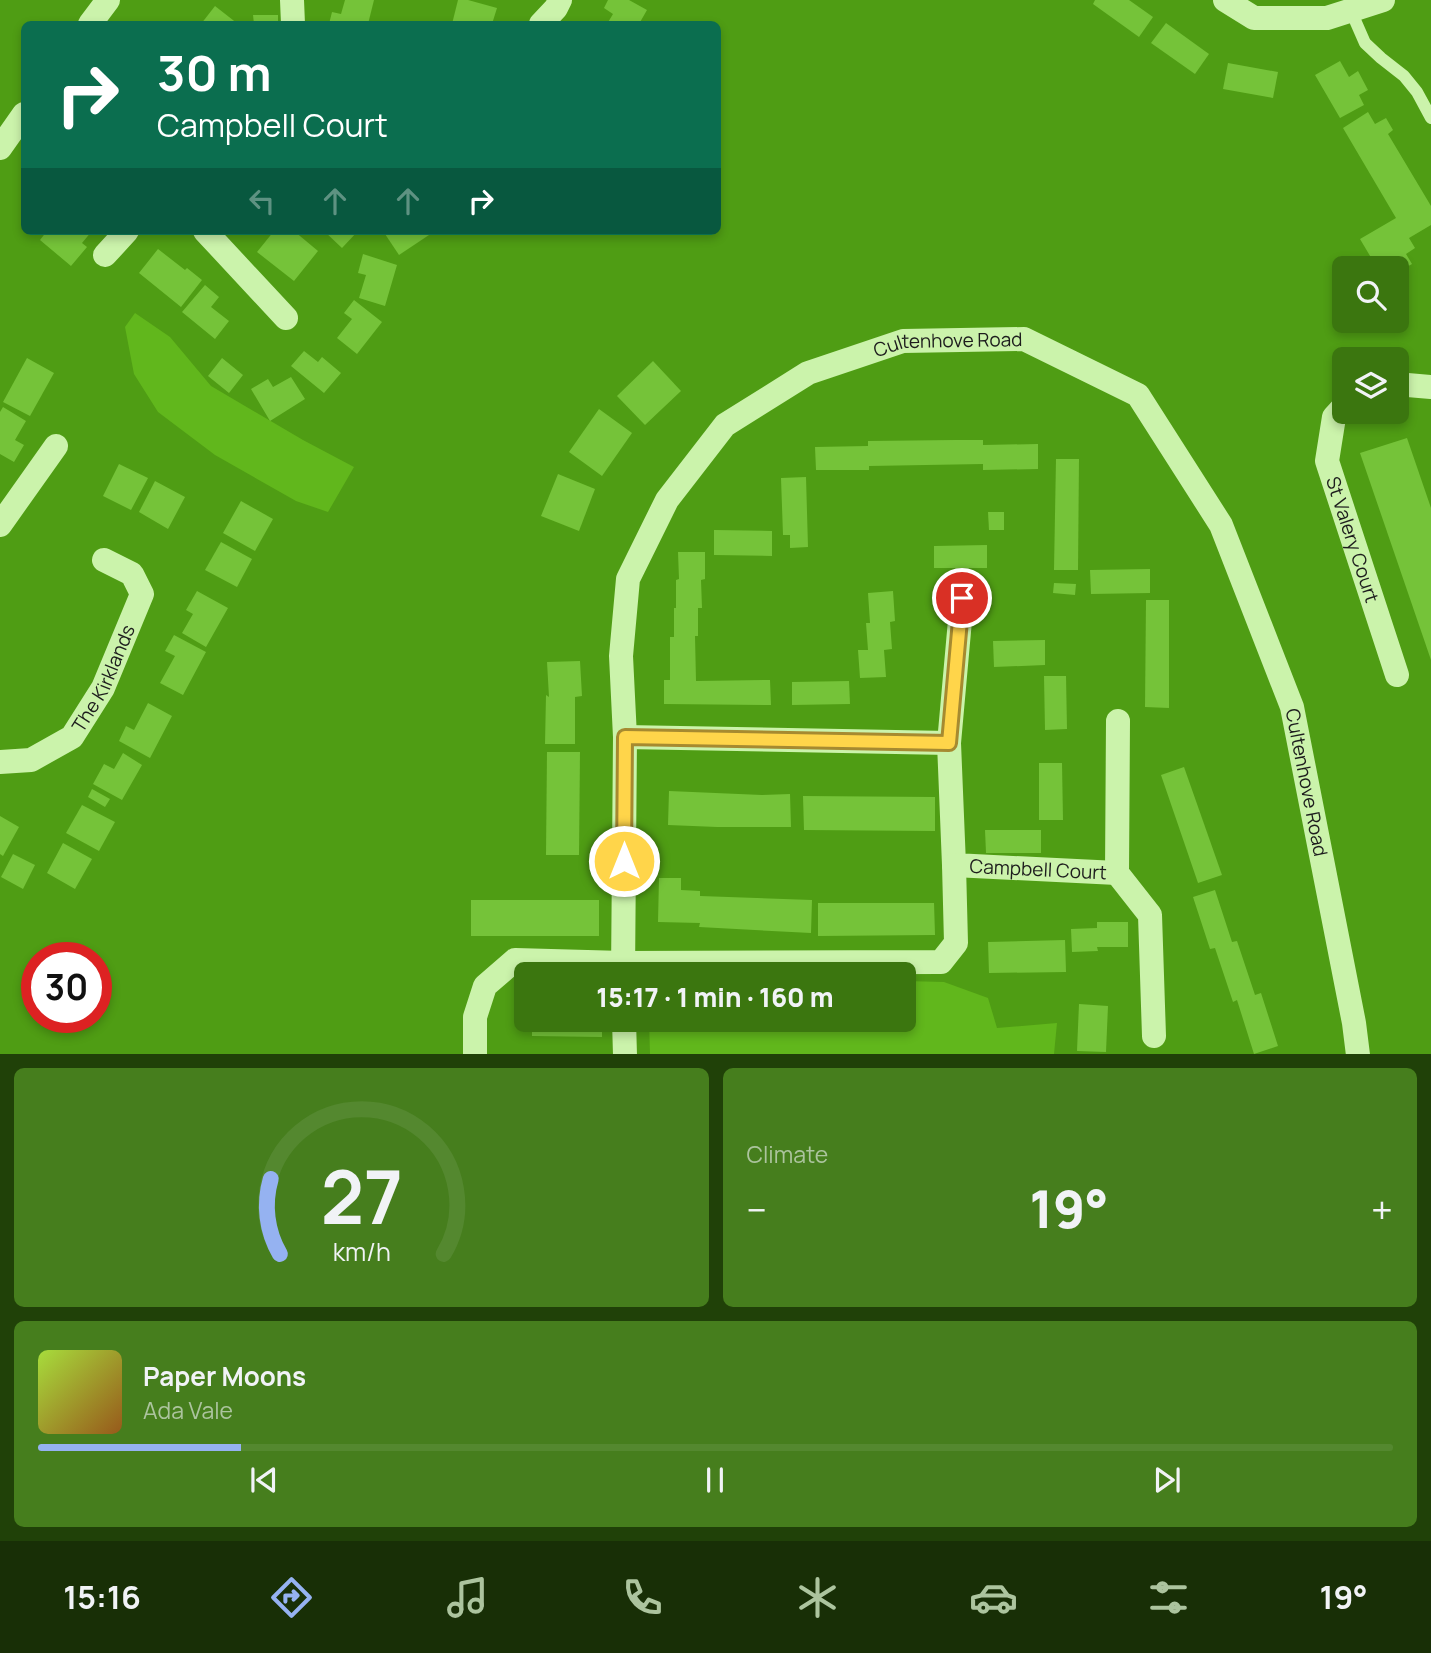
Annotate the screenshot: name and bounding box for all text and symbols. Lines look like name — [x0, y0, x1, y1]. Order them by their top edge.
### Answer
text: 30 m — [157, 39, 272, 106]
icon: right — [42, 49, 133, 140]
text: Campbell Court — [157, 103, 388, 147]
icon: left — [243, 182, 281, 220]
icon: ahead — [316, 182, 354, 220]
icon: ahead — [389, 182, 427, 220]
icon: right — [462, 182, 500, 220]
map controls — [1332, 256, 1409, 424]
button: search — [1332, 256, 1409, 333]
street label: Cultenhove Road — [870, 326, 1023, 363]
button: layers — [1332, 347, 1409, 424]
street label: St Valery Court — [1320, 473, 1385, 606]
pin — [932, 568, 992, 628]
icon: arrive — [943, 579, 981, 617]
street label: The Kirklands — [66, 621, 141, 737]
street label: Cultenhove Road — [1280, 706, 1334, 859]
position arrow — [587, 824, 661, 898]
street label: Campbell Court — [969, 853, 1107, 885]
speed limit sign: 30 — [21, 942, 112, 1033]
text: 15:17 · 1 min · 160 m — [596, 979, 834, 1015]
text: Climate — [747, 1138, 828, 1170]
text: 27 — [320, 1146, 402, 1246]
text: 19° — [1029, 1173, 1109, 1244]
text: − — [747, 1183, 767, 1235]
text: + — [1371, 1183, 1393, 1235]
text: km/h — [332, 1233, 390, 1268]
text: Paper Moons — [143, 1358, 306, 1394]
text: Ada Vale — [143, 1394, 233, 1426]
icon: previous — [245, 1461, 283, 1499]
icon: pause — [696, 1461, 734, 1499]
icon: next — [1148, 1461, 1186, 1499]
icon: directions — [267, 1573, 316, 1622]
icon: music — [443, 1573, 492, 1622]
icon: phone — [618, 1573, 667, 1622]
icon: climate — [793, 1573, 842, 1622]
icon: car — [969, 1573, 1018, 1622]
icon: filters — [1144, 1573, 1193, 1622]
text: 15:16 — [63, 1575, 141, 1619]
text: 19° — [1319, 1575, 1368, 1619]

